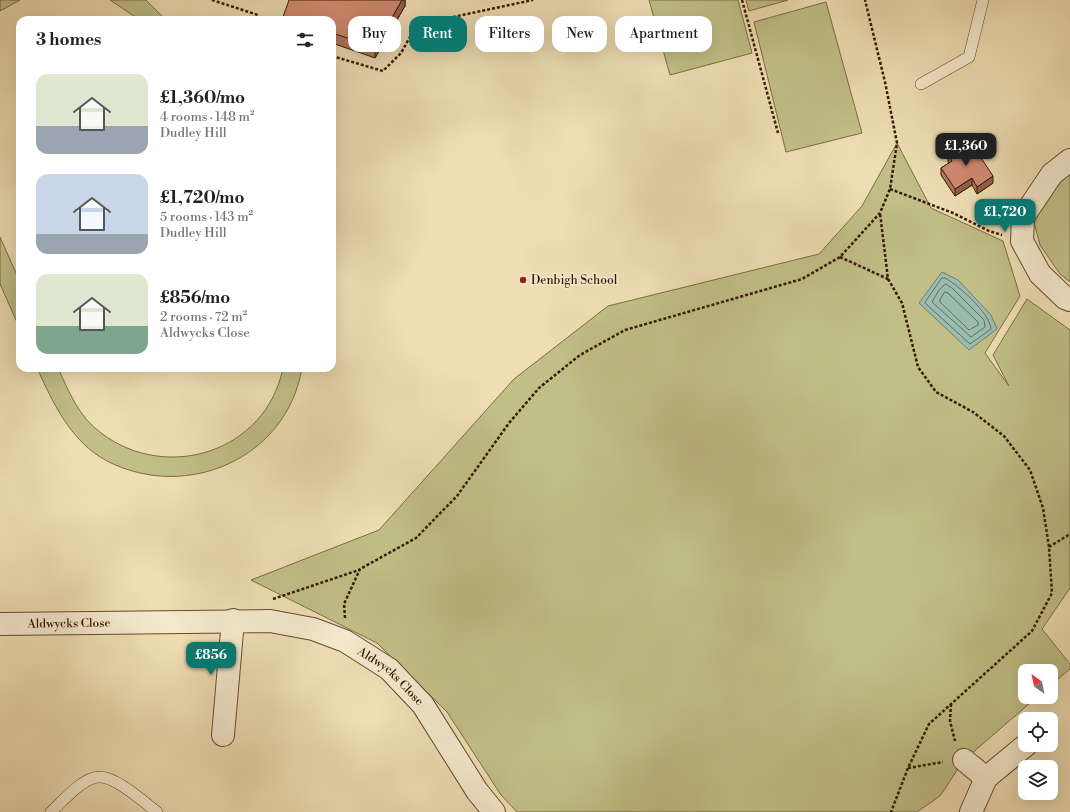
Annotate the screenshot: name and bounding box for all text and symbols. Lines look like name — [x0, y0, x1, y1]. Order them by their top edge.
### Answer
chip: Buy — [348, 16, 401, 52]
chip: Rent — [409, 16, 467, 52]
chip: Filters — [475, 16, 544, 52]
chip: New — [552, 16, 607, 52]
chip: Apartment — [615, 16, 712, 52]
text: 3 homes — [36, 29, 101, 51]
icon: filters — [294, 29, 316, 51]
text: £1,360/mo — [160, 87, 245, 109]
icon: home — [68, 90, 116, 138]
text: 4 rooms · 148 m² — [160, 109, 254, 125]
text: Dudley Hill — [160, 125, 227, 141]
pin: £1,360 — [933, 133, 999, 167]
text: £1,360 — [944, 138, 988, 154]
text: £1,720/mo — [160, 187, 245, 209]
icon: home — [68, 190, 116, 238]
pin: £1,720 — [972, 199, 1038, 233]
text: £1,720 — [984, 204, 1026, 220]
text: 5 rooms · 143 m² — [160, 209, 253, 225]
text: Dudley Hill — [160, 225, 227, 241]
place label: Denbigh School — [531, 273, 618, 288]
marker: Denbigh School — [518, 275, 528, 285]
text: £856/mo — [160, 287, 230, 309]
icon: home — [68, 290, 116, 338]
text: 2 rooms · 72 m² — [160, 309, 247, 325]
text: Aldwycks Close — [160, 325, 250, 341]
street label: Aldwycks Close — [26, 616, 111, 632]
pin: £856 — [187, 642, 235, 676]
street label: Aldwycks Close — [354, 643, 427, 709]
text: £856 — [195, 647, 227, 663]
north arrow — [1018, 664, 1058, 704]
map controls — [1018, 664, 1058, 800]
button: locate — [1018, 712, 1058, 752]
button: layers — [1018, 760, 1058, 800]

